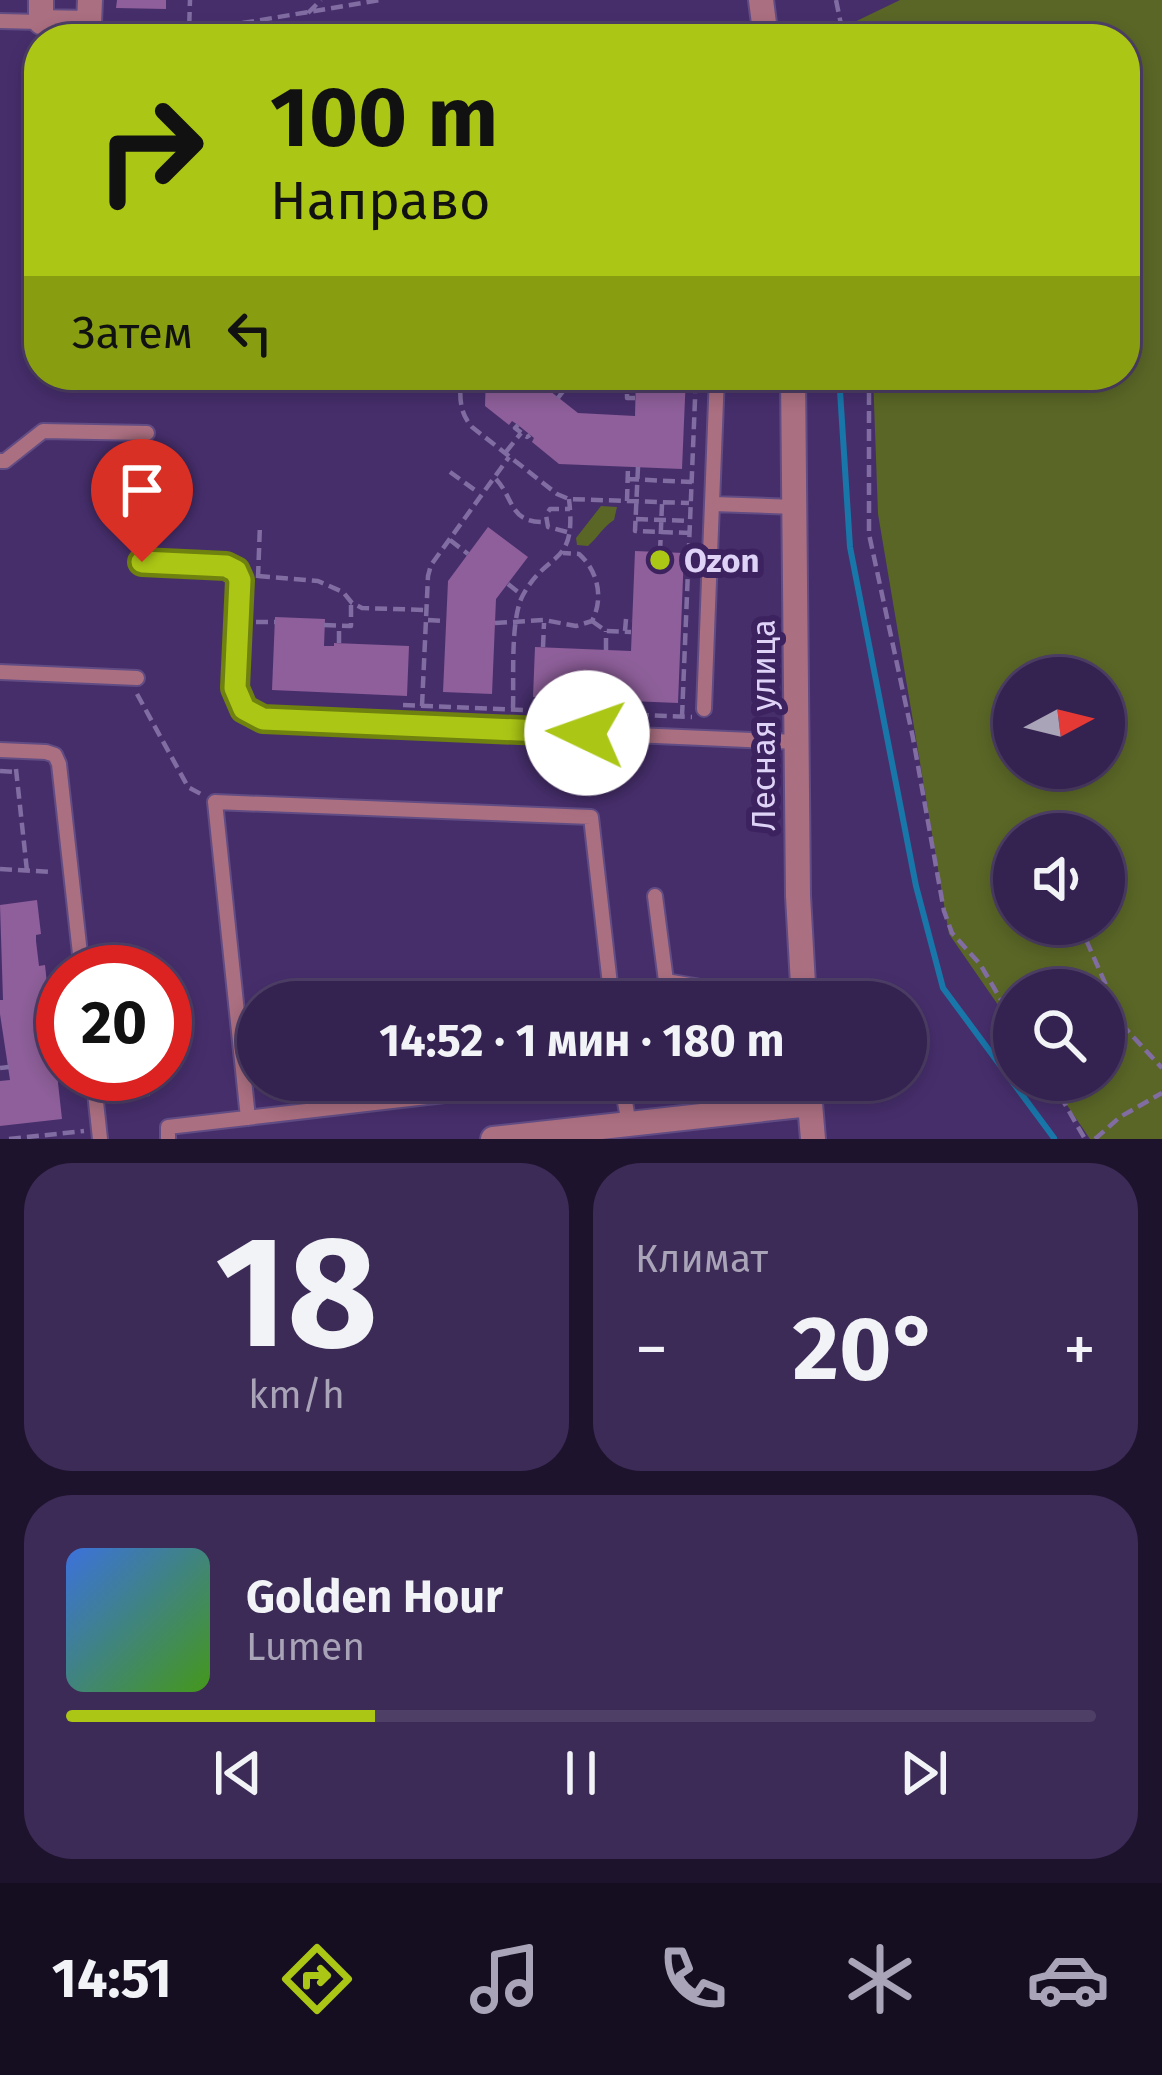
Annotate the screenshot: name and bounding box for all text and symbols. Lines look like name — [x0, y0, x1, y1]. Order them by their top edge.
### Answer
text: 100 m — [270, 67, 498, 168]
icon: right — [72, 72, 228, 228]
text: Направо — [270, 169, 491, 233]
icon: left — [217, 300, 283, 366]
text: Затем — [72, 306, 193, 360]
pin — [91, 439, 193, 562]
icon: arrive — [109, 457, 175, 523]
place label: Ozon — [684, 541, 760, 581]
marker: Ozon — [647, 547, 673, 573]
street label: Лесная улица — [744, 619, 784, 831]
north arrow — [993, 657, 1125, 789]
map controls — [993, 657, 1125, 1101]
position arrow — [524, 670, 650, 796]
button: sound — [993, 813, 1125, 945]
speed limit sign: 20 — [36, 945, 192, 1101]
button: search — [993, 969, 1125, 1101]
text: 14:52 · 1 мин · 180 m — [379, 1014, 785, 1068]
text: 18 — [215, 1200, 378, 1387]
text: Климат — [635, 1236, 768, 1282]
text: 20° — [792, 1295, 939, 1403]
text: − — [635, 1310, 668, 1389]
text: + — [1063, 1310, 1096, 1389]
text: km/h — [248, 1372, 345, 1418]
text: Golden Hour — [246, 1570, 503, 1624]
text: Lumen — [246, 1624, 365, 1670]
icon: previous — [205, 1740, 271, 1806]
icon: pause — [548, 1740, 614, 1806]
icon: next — [891, 1740, 957, 1806]
icon: directions — [275, 1937, 359, 2021]
icon: music — [463, 1937, 547, 2021]
icon: phone — [651, 1937, 735, 2021]
icon: climate — [838, 1937, 922, 2021]
icon: car — [1026, 1937, 1110, 2021]
text: 14:51 — [52, 1947, 172, 2011]

